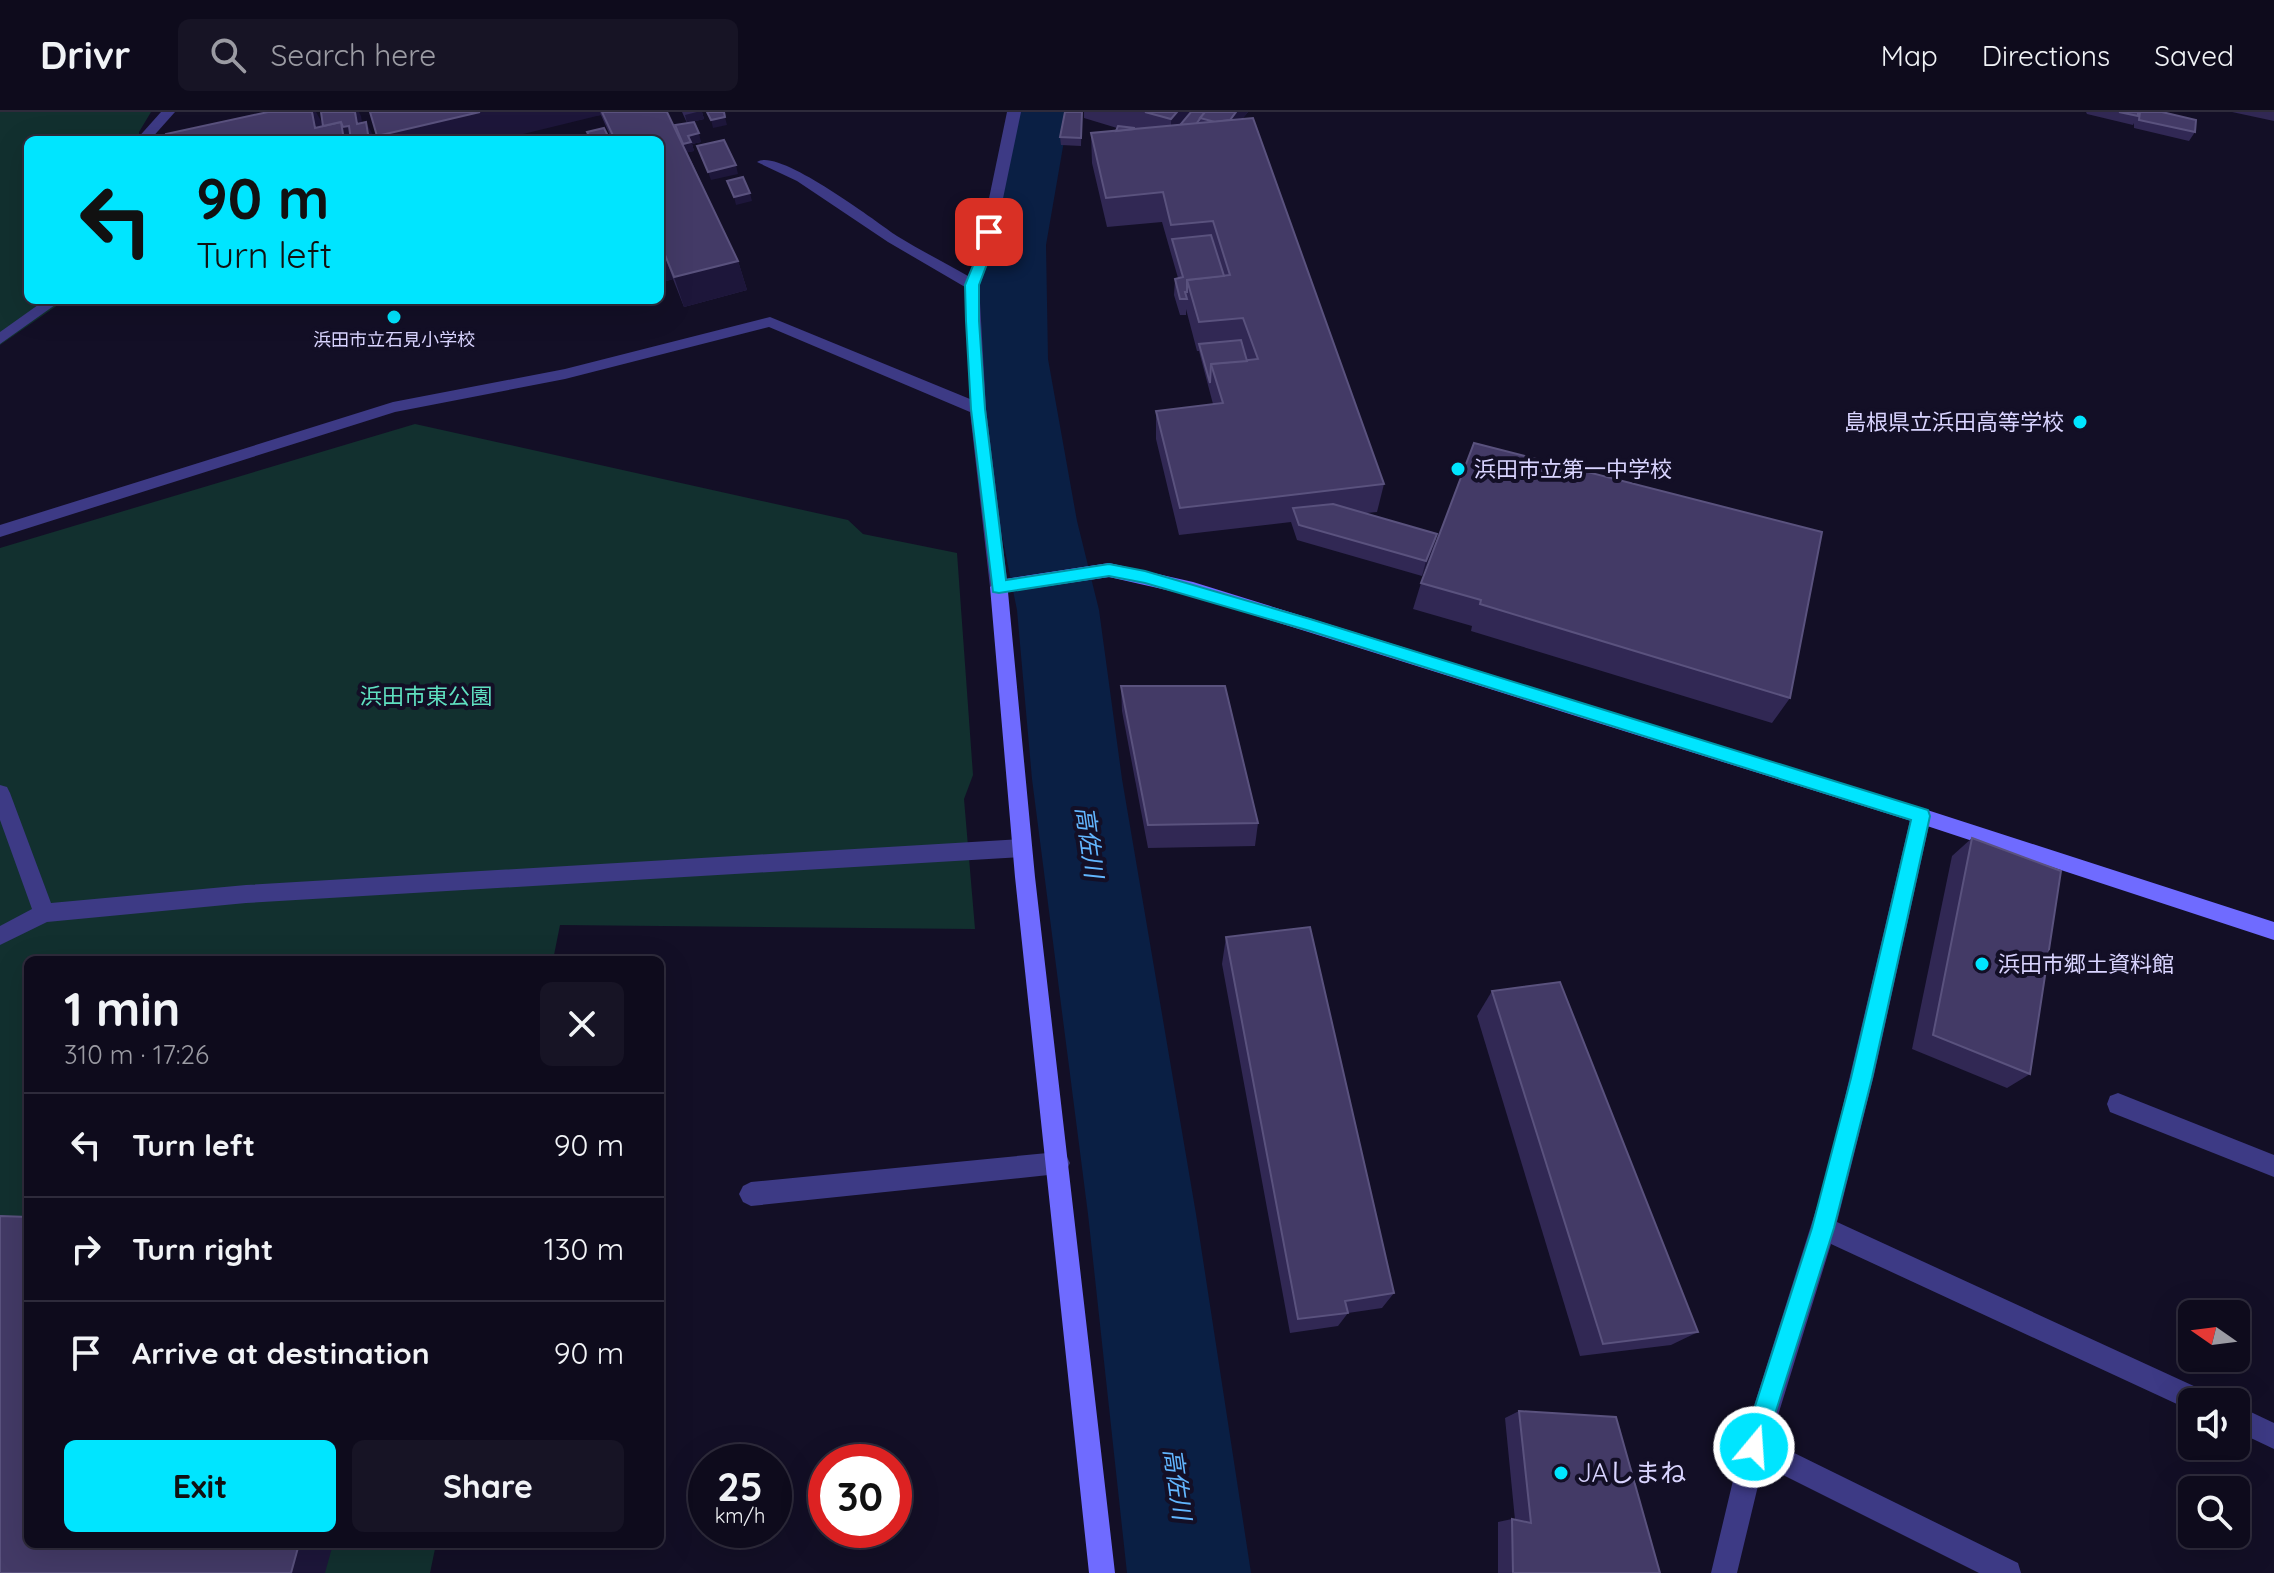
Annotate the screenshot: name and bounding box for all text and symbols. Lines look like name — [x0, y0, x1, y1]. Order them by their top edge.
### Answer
search box — [178, 19, 738, 91]
text: Drivr — [40, 31, 130, 79]
icon: search — [206, 33, 250, 77]
text: Search here — [270, 36, 436, 74]
text: Map — [1881, 38, 1938, 73]
text: Directions — [1982, 38, 2110, 73]
text: Saved — [2154, 38, 2234, 73]
text: 90 m — [196, 163, 330, 233]
icon: left — [64, 168, 168, 272]
pin — [955, 198, 1023, 266]
icon: arrive — [967, 210, 1011, 254]
text: Turn left — [196, 232, 332, 277]
marker: 浜田市立石見小学校 — [385, 308, 403, 326]
place label: 浜田市立石見小学校 — [313, 328, 475, 351]
place label: 島根県立浜田高等学校 — [1844, 408, 2064, 436]
marker: 島根県立浜田高等学校 — [2071, 413, 2089, 431]
place label: 浜田市立第一中学校 — [1474, 455, 1672, 483]
marker: 浜田市立第一中学校 — [1449, 460, 1467, 478]
park label: 浜田市東公園 — [360, 682, 492, 710]
water label: 高佐川 — [1070, 804, 1110, 883]
place label: 浜田市郷土資料館 — [1998, 950, 2174, 978]
marker: 浜田市郷土資料館 — [1973, 955, 1991, 973]
text: 1 min — [64, 978, 180, 1038]
button: close — [540, 982, 624, 1066]
text: 310 m · 17:26 — [64, 1038, 209, 1071]
icon: left — [64, 1123, 108, 1167]
text: Turn left — [132, 1126, 255, 1164]
text: 90 m — [554, 1126, 624, 1164]
icon: right — [64, 1227, 108, 1271]
text: Turn right — [132, 1230, 273, 1268]
text: 130 m — [544, 1230, 624, 1268]
north arrow — [2178, 1300, 2250, 1372]
map controls — [2178, 1300, 2250, 1548]
icon: arrive — [64, 1331, 108, 1375]
text: Arrive at destination — [132, 1334, 430, 1372]
text: 90 m — [554, 1334, 624, 1372]
button: sound — [2178, 1388, 2250, 1460]
position arrow — [1712, 1405, 1796, 1489]
button: Exit — [64, 1440, 336, 1532]
button: Share — [352, 1440, 624, 1532]
speed limit sign: 30 — [808, 1444, 912, 1548]
water label: 高佐川 — [1158, 1446, 1198, 1525]
place label: JAしまね — [1577, 1456, 1686, 1489]
text: 25 — [717, 1461, 763, 1511]
marker: JAしまね — [1552, 1464, 1570, 1482]
button: search — [2178, 1476, 2250, 1548]
text: km/h — [715, 1503, 765, 1528]

